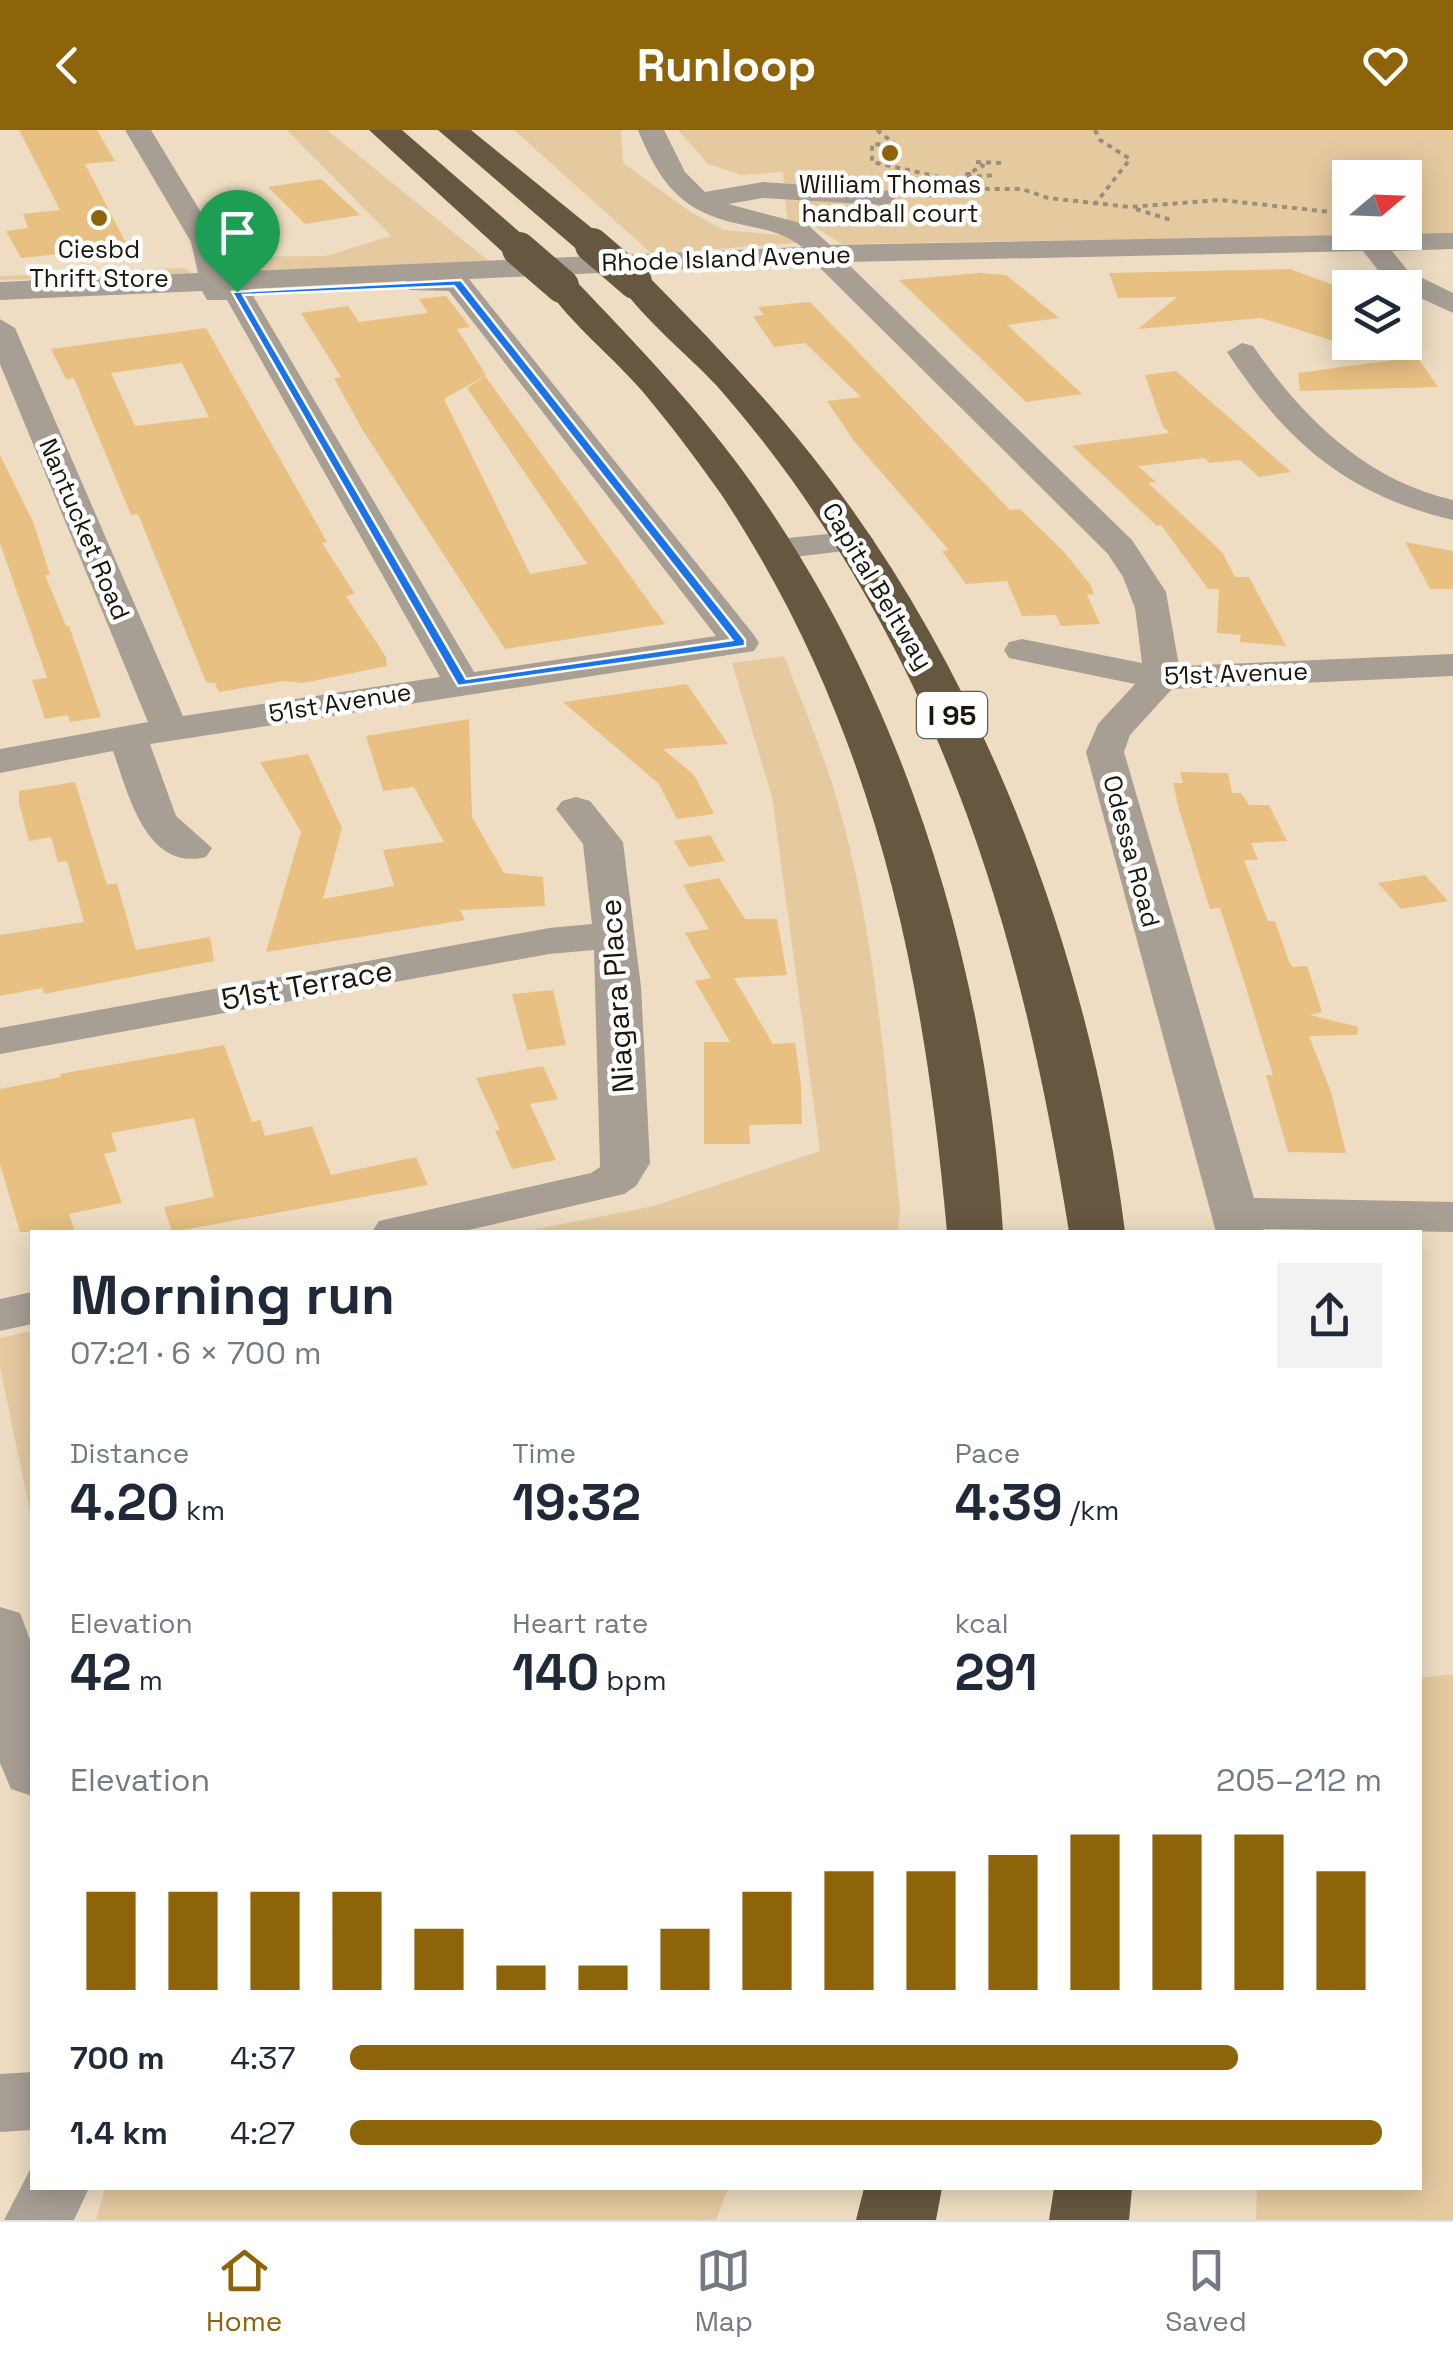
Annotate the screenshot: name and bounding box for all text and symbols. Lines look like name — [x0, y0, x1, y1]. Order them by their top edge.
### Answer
text: Runloop — [637, 37, 816, 94]
icon: back — [40, 38, 95, 93]
icon: heart — [1358, 38, 1413, 93]
marker: William Thomas handball court — [879, 142, 901, 164]
north arrow — [1332, 160, 1422, 250]
map controls — [1332, 160, 1422, 360]
place label: William Thomas handball court — [799, 168, 981, 229]
pin — [195, 190, 280, 293]
icon: arrive — [210, 205, 265, 260]
marker: Ciesbd Thrift Store — [88, 207, 110, 229]
place label: Ciesbd Thrift Store — [29, 233, 169, 294]
street label: Rhode Island Avenue — [601, 238, 851, 278]
button: layers — [1332, 270, 1422, 360]
street label: Nantucket Road — [32, 433, 138, 625]
street label: Capital Beltway — [816, 497, 940, 675]
street label: 51st Avenue — [1164, 654, 1308, 692]
street label: 51st Avenue — [266, 675, 414, 729]
road number: I 95 — [917, 692, 987, 738]
street label: Odessa Road — [1096, 771, 1168, 931]
street label: Niagara Place — [590, 898, 643, 1094]
street label: 51st Terrace — [218, 950, 396, 1019]
text: Morning run — [70, 1260, 395, 1330]
button: share — [1277, 1263, 1382, 1368]
text: 07:21 · 6 × 700 m — [70, 1333, 322, 1373]
text: Distance — [70, 1435, 189, 1471]
text: Time — [512, 1435, 576, 1471]
text: Pace — [955, 1435, 1020, 1471]
text: 4.20 — [70, 1471, 179, 1535]
text: 19:32 — [512, 1471, 641, 1535]
text: 4:39 — [955, 1471, 1063, 1535]
text: km — [179, 1492, 225, 1528]
text: /km — [1063, 1492, 1119, 1528]
text: Elevation — [70, 1605, 193, 1641]
text: Heart rate — [512, 1605, 648, 1641]
text: kcal — [955, 1605, 1009, 1641]
text: 42 — [70, 1641, 132, 1705]
text: 140 — [512, 1641, 599, 1705]
text: 291 — [955, 1641, 1038, 1705]
text: m — [132, 1662, 163, 1698]
text: bpm — [599, 1662, 666, 1698]
text: Elevation — [70, 1760, 210, 1800]
text: 205–212 m — [1216, 1760, 1382, 1800]
text: 700 m — [70, 2038, 165, 2078]
text: 4:37 — [230, 2038, 295, 2078]
text: 1.4 km — [70, 2113, 168, 2153]
text: 4:27 — [230, 2113, 295, 2153]
tab: Home — [206, 2243, 282, 2339]
tab: Map — [695, 2243, 753, 2339]
tab: Saved — [1165, 2243, 1247, 2339]

